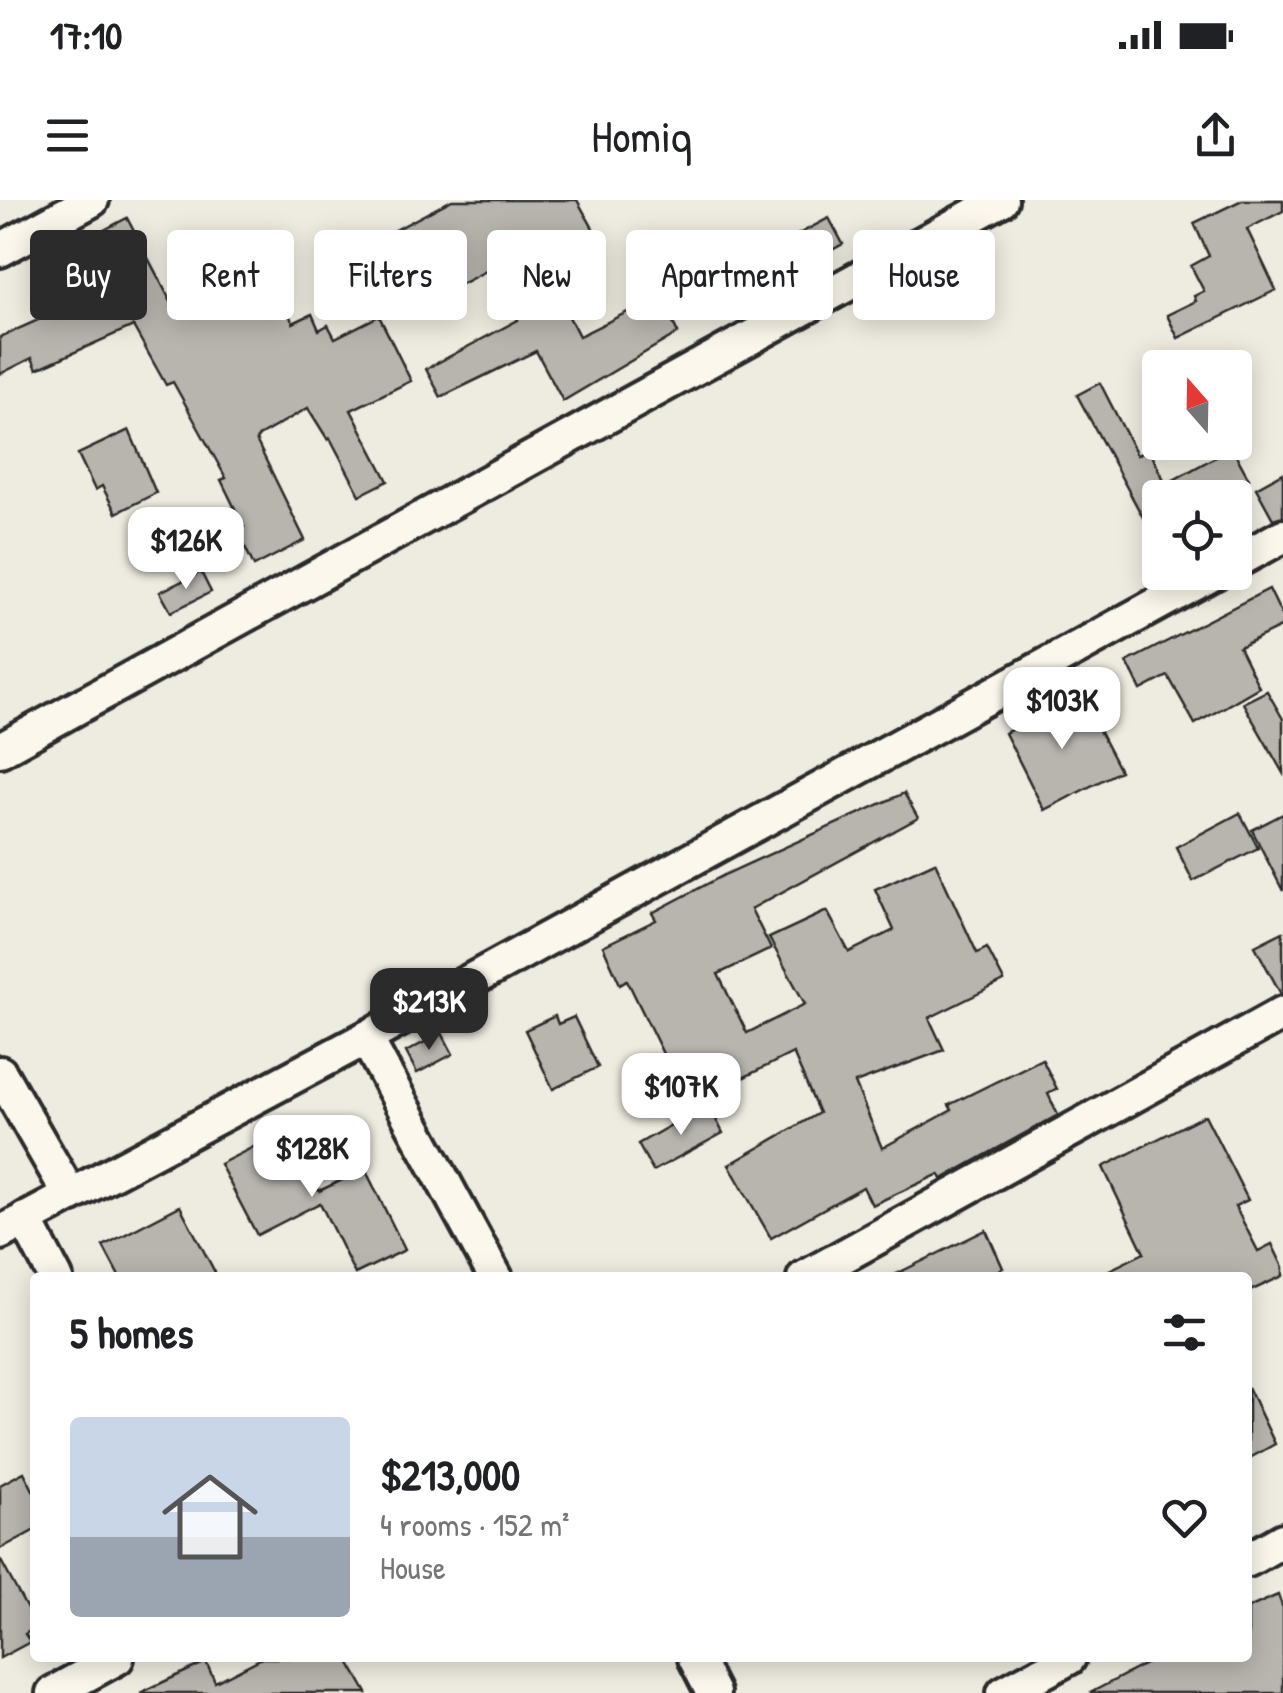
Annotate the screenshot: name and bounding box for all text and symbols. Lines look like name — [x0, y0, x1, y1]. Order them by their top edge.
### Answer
text: 17:10 — [50, 9, 122, 61]
text: Homiq — [591, 105, 692, 166]
icon: menu — [40, 108, 95, 163]
icon: share — [1188, 108, 1243, 163]
chip: Buy — [30, 230, 147, 320]
chip: Rent — [167, 230, 294, 320]
chip: Filters — [314, 230, 467, 320]
chip: New — [487, 230, 606, 320]
chip: Apartment — [626, 230, 833, 320]
chip: House — [853, 230, 995, 320]
north arrow — [1142, 350, 1252, 460]
map controls — [1142, 350, 1252, 590]
button: locate — [1142, 480, 1252, 590]
pin: $126K — [116, 507, 256, 592]
text: $126K — [150, 518, 222, 561]
pin: $103K — [992, 667, 1132, 752]
text: $103K — [1025, 678, 1099, 721]
pin: $213K — [359, 968, 499, 1053]
text: $213K — [392, 979, 466, 1022]
pin: $107K — [611, 1053, 751, 1138]
text: $107K — [644, 1064, 718, 1107]
pin: $128K — [242, 1115, 382, 1200]
text: $128K — [275, 1126, 349, 1169]
text: 5 homes — [70, 1304, 193, 1361]
icon: filters — [1157, 1305, 1212, 1360]
text: $213,000 — [380, 1446, 520, 1503]
icon: home — [150, 1457, 270, 1577]
icon: heart — [1157, 1490, 1212, 1545]
text: 4 rooms · 152 m² — [380, 1503, 569, 1546]
text: House — [380, 1546, 446, 1589]

